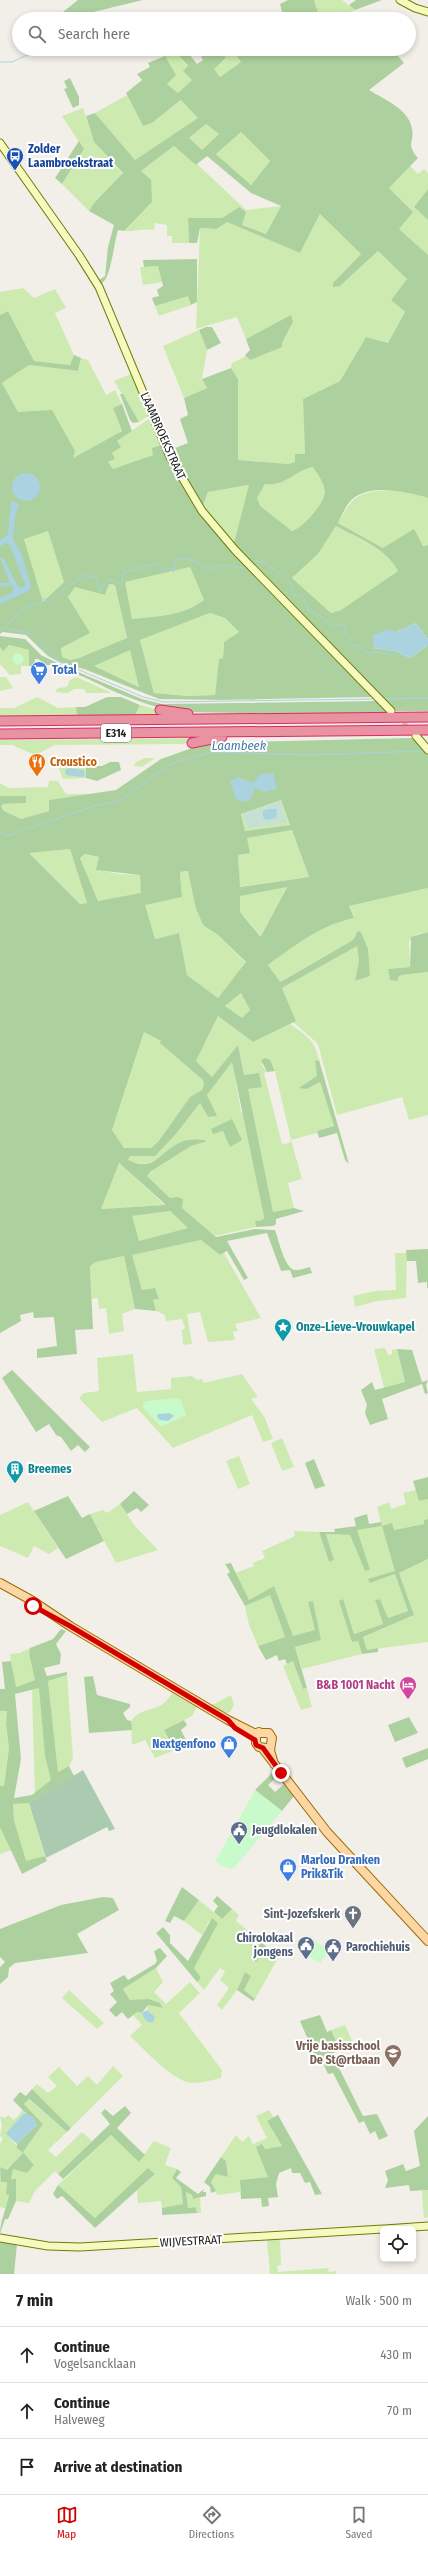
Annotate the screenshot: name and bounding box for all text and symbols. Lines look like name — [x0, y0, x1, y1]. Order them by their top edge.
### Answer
search box — [12, 12, 416, 56]
icon: search — [26, 23, 48, 45]
text: Search here — [58, 25, 130, 43]
place label: Zolder Laambroekstraat — [28, 142, 114, 170]
bus stop icon: Zolder Laambroekstraat — [5, 146, 25, 171]
street label: LAAMBROEKSTRAAT — [137, 390, 189, 482]
supermarket icon: Total — [29, 660, 49, 685]
place label: Total — [52, 663, 78, 677]
road number: E314 — [101, 724, 131, 742]
water label: Laambeek — [212, 738, 267, 753]
restaurant icon: Croustico — [27, 752, 47, 777]
place label: Croustico — [50, 755, 97, 769]
place icon: Onze-Lieve-Vrouwkapel — [273, 1317, 293, 1342]
place label: Onze-Lieve-Vrouwkapel — [296, 1320, 415, 1334]
building icon: Breemes — [5, 1459, 25, 1484]
place label: Breemes — [28, 1462, 72, 1476]
route start — [24, 1597, 42, 1615]
hotel icon: B&B 1001 Nacht — [398, 1675, 418, 1700]
place label: B&B 1001 Nacht — [316, 1678, 396, 1692]
shop icon: Nextgenfono — [219, 1734, 239, 1759]
place label: Nextgenfono — [152, 1737, 217, 1751]
route end — [272, 1764, 290, 1782]
public building icon: Jeugdlokalen — [229, 1820, 249, 1845]
place label: Jeugdlokalen — [251, 1823, 317, 1837]
place label: Marlou Dranken Prik&Tik — [301, 1853, 380, 1881]
shop icon: Marlou Dranken Prik&Tik — [278, 1857, 298, 1882]
church icon: Sint-Jozefskerk — [343, 1904, 363, 1929]
place label: Sint-Jozefskerk — [264, 1907, 341, 1921]
place label: Chirolokaal jongens — [236, 1931, 294, 1959]
public building icon: Chirolokaal jongens — [296, 1935, 316, 1960]
public building icon: Parochiehuis — [323, 1937, 343, 1962]
place label: Parochiehuis — [346, 1940, 411, 1954]
place label: Vrije basisschool De St@rtbaan — [295, 2039, 381, 2067]
school or university icon: Vrije basisschool De St@rtbaan — [383, 2043, 403, 2068]
map controls — [380, 2226, 416, 2262]
button: locate — [380, 2226, 416, 2262]
street label: WIJVESTRAAT — [159, 2232, 223, 2250]
text: 7 min — [16, 2290, 53, 2311]
text: Walk · 500 m — [345, 2293, 412, 2308]
text: Continue — [54, 2338, 110, 2356]
icon: ahead — [16, 2344, 38, 2366]
text: 430 m — [380, 2347, 412, 2362]
text: Vogelsancklaan — [54, 2356, 136, 2371]
text: Continue — [54, 2394, 110, 2412]
icon: ahead — [16, 2400, 38, 2422]
text: 70 m — [387, 2403, 412, 2418]
text: Halveweg — [54, 2412, 105, 2427]
icon: arrive — [16, 2456, 38, 2478]
text: Arrive at destination — [54, 2458, 182, 2476]
tab: Map — [56, 2504, 78, 2541]
tab: Directions — [189, 2504, 234, 2541]
tab: Saved — [346, 2504, 372, 2541]

